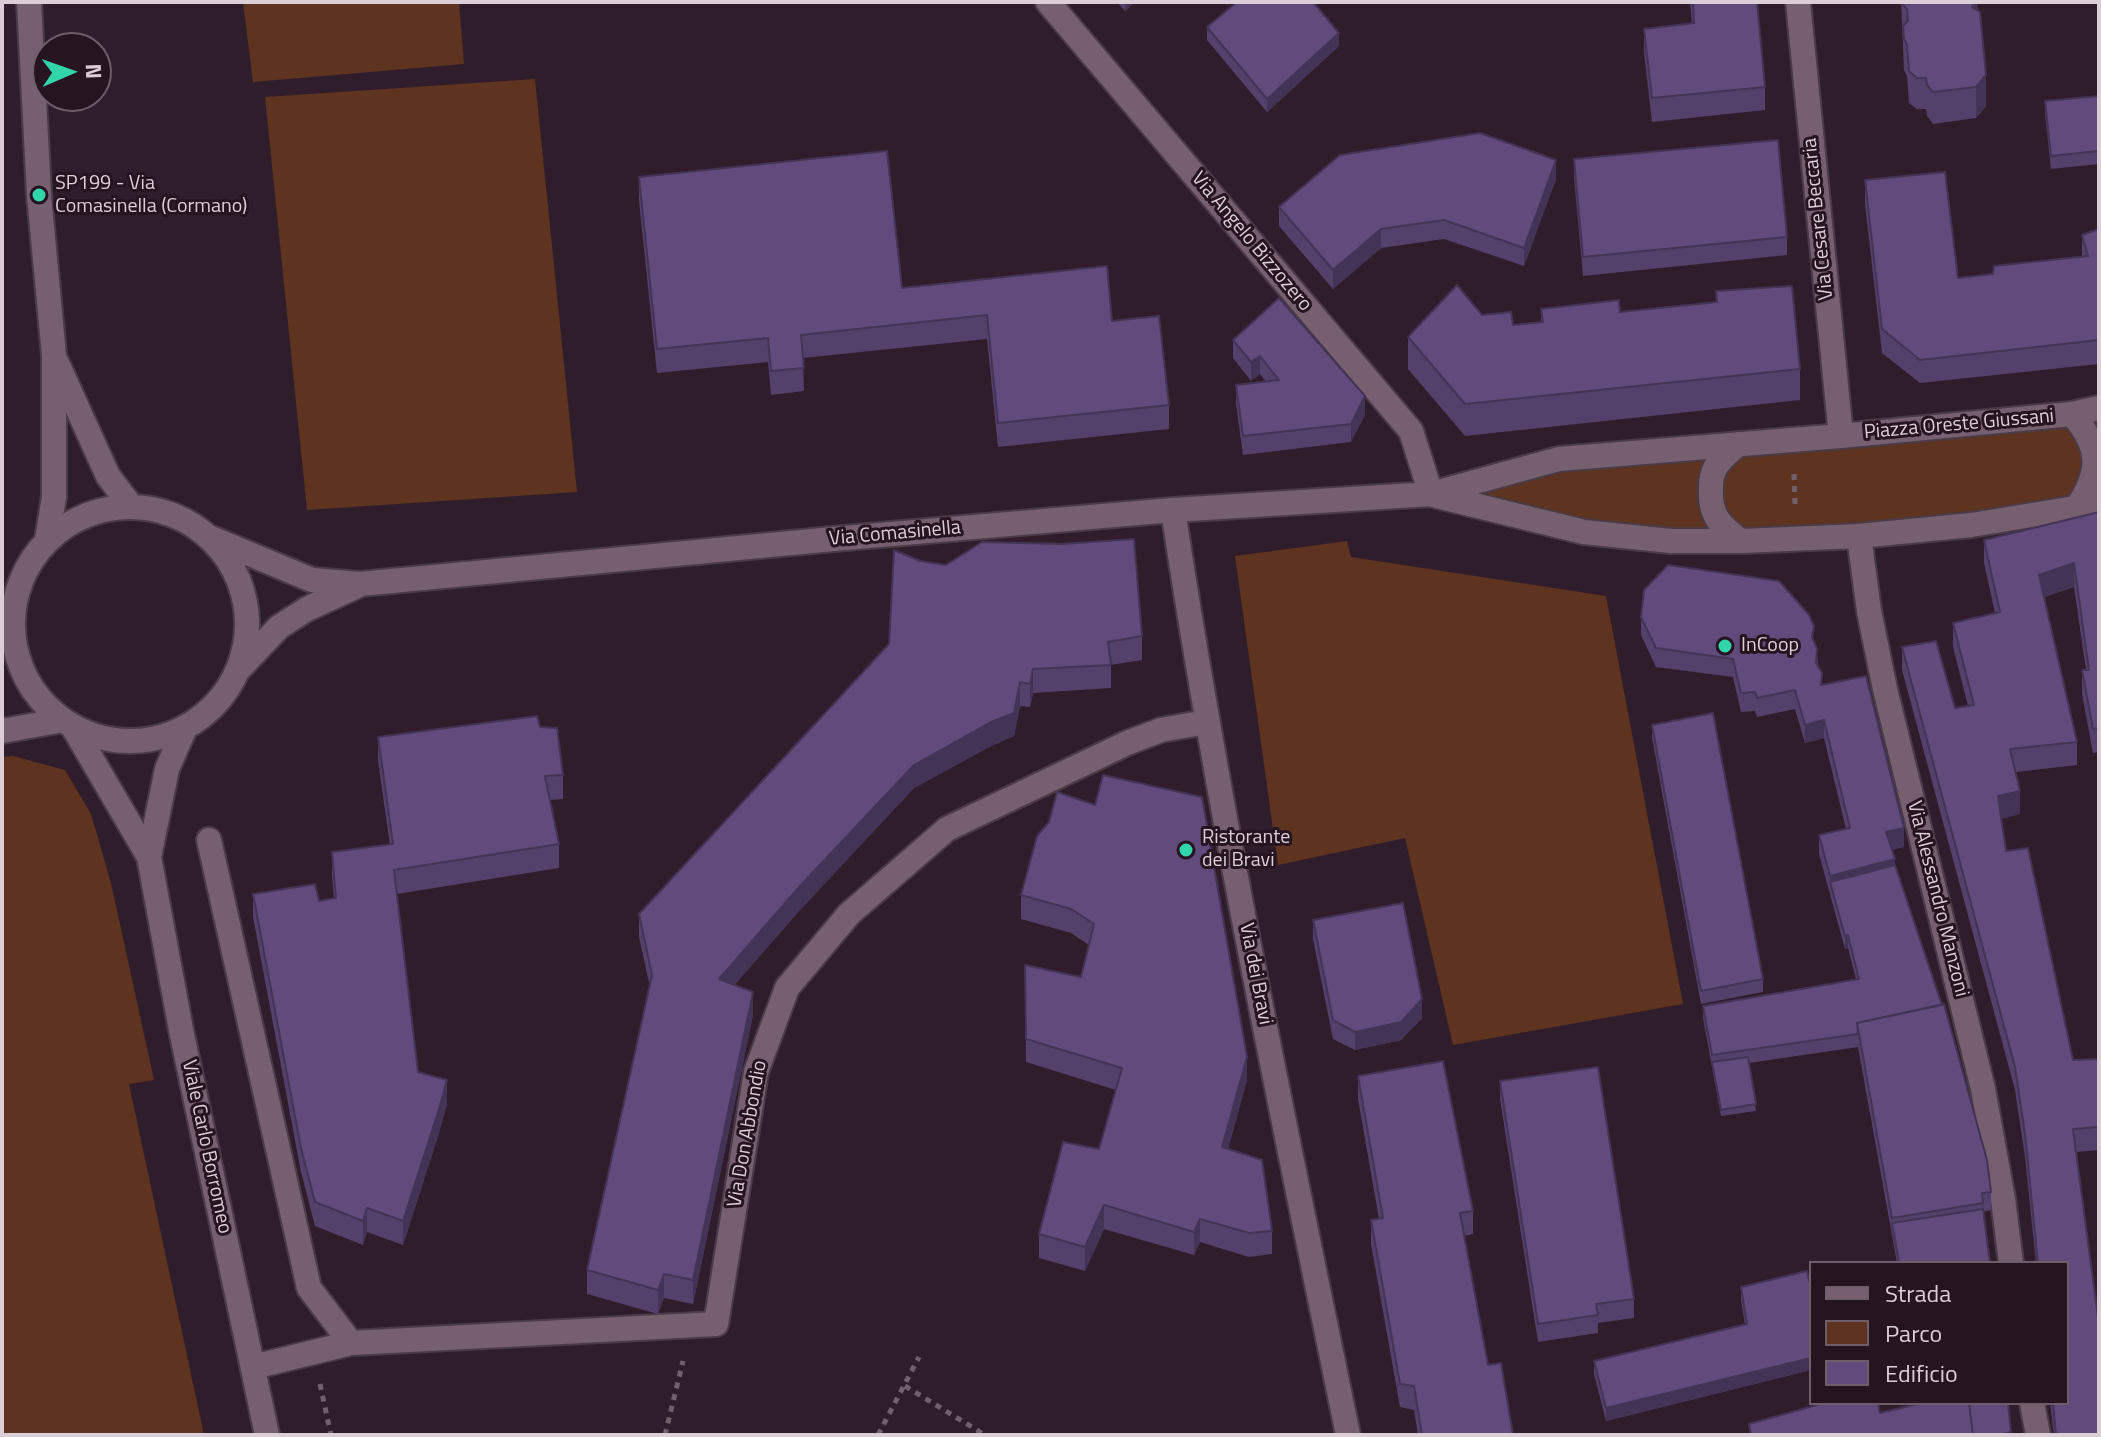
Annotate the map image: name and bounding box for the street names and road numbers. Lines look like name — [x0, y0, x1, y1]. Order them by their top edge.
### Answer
street label: Via Cesare Beccaria — [1799, 137, 1839, 301]
street label: Via Angelo Bizzozero — [1186, 167, 1316, 317]
street label: Piazza Oreste Giussani — [1863, 405, 2055, 445]
street label: Via Comasinella — [828, 516, 962, 552]
street label: Via Alessandro Manzoni — [1901, 799, 1973, 999]
street label: Via dei Bravi — [1233, 921, 1277, 1027]
street label: Viale Carlo Borromeo — [176, 1058, 236, 1236]
street label: Via Don Abbondio — [723, 1059, 773, 1209]

